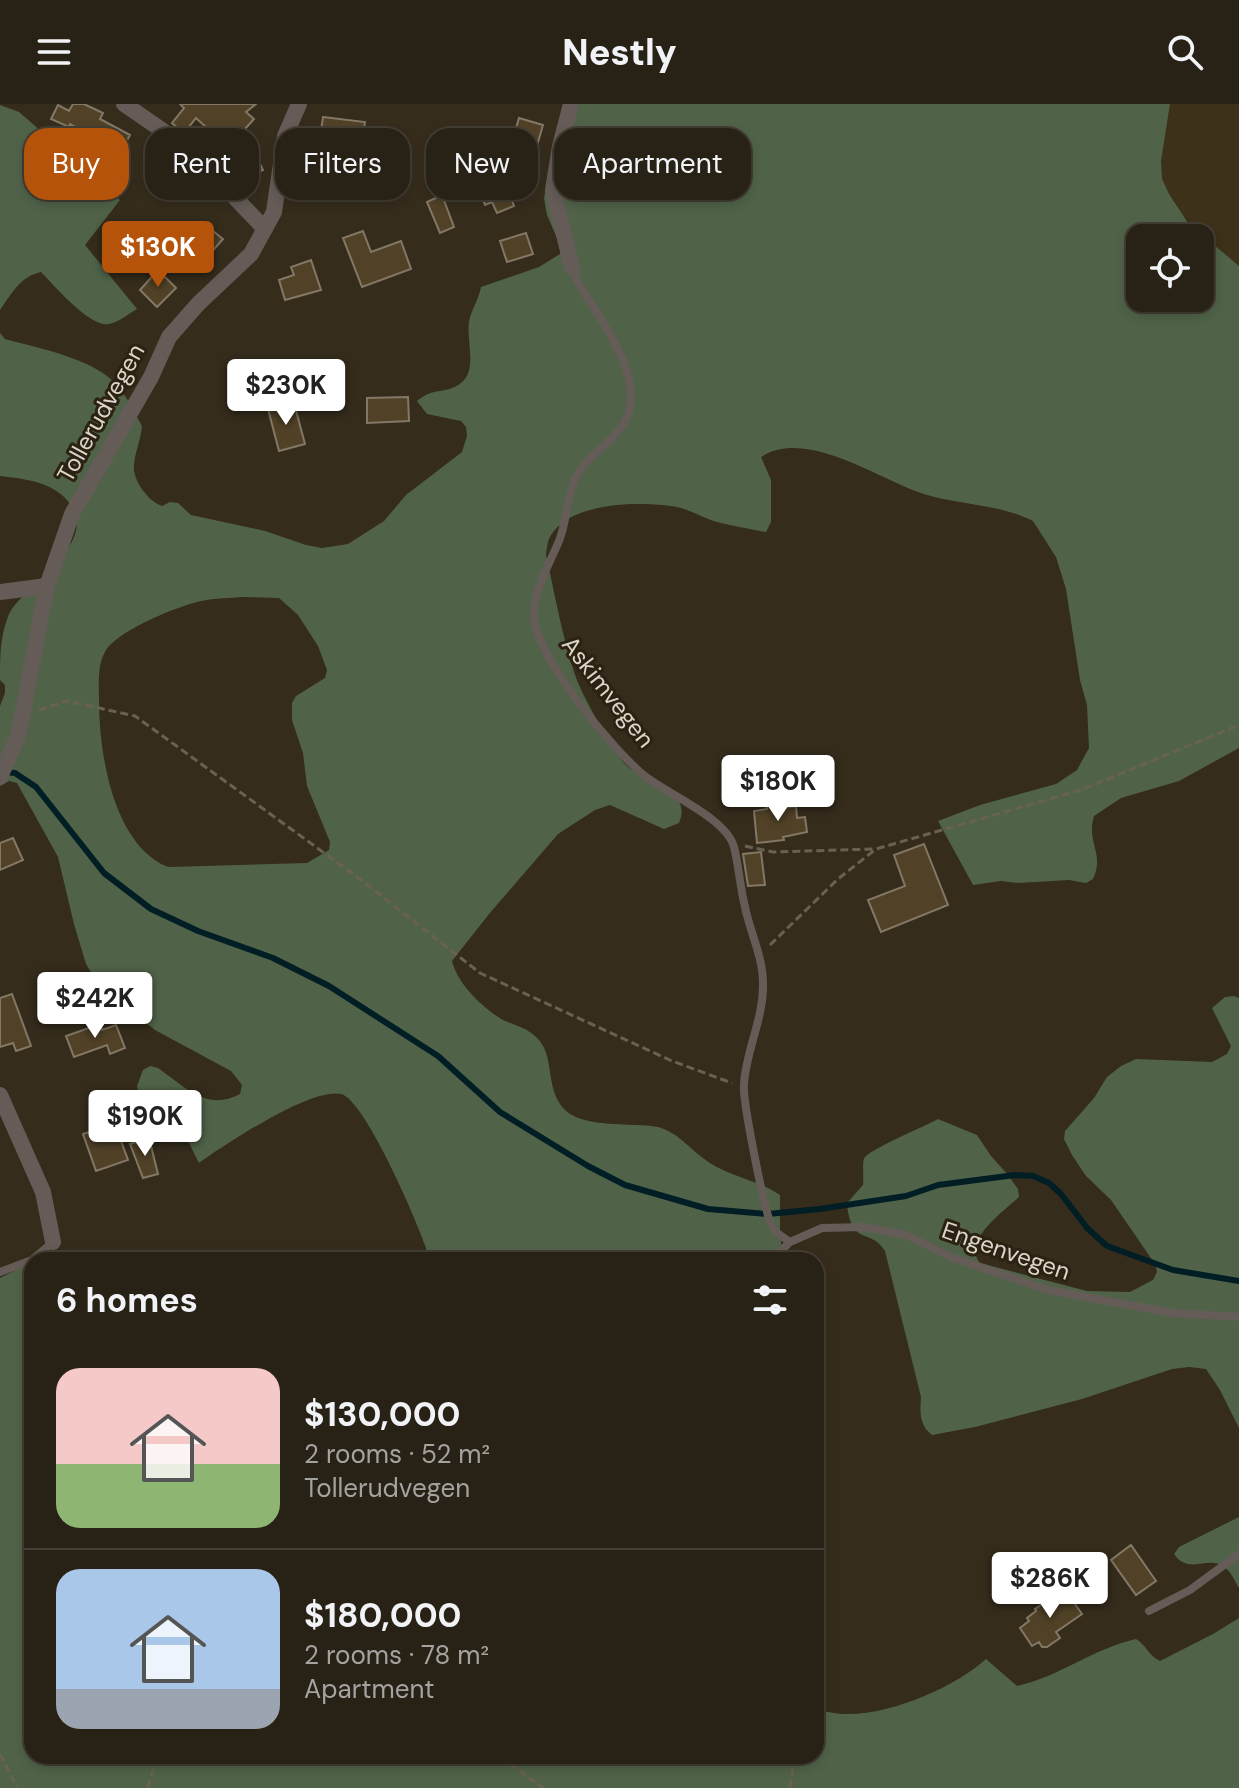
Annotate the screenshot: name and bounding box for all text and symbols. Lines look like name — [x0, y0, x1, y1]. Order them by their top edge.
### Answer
text: Nestly — [562, 29, 677, 76]
icon: menu — [32, 30, 76, 74]
icon: search — [1163, 30, 1207, 74]
chip: Buy — [24, 128, 129, 200]
chip: Rent — [145, 128, 259, 200]
chip: Filters — [275, 128, 410, 200]
chip: New — [426, 128, 538, 200]
chip: Apartment — [554, 128, 751, 200]
pin: $130K — [102, 221, 214, 289]
map controls — [1126, 224, 1214, 312]
button: locate — [1126, 224, 1214, 312]
text: $130K — [120, 230, 196, 264]
street label: Tollerudvegen — [50, 338, 151, 487]
pin: $230K — [230, 359, 342, 427]
text: $230K — [245, 368, 327, 402]
street label: Askimvegen — [555, 630, 662, 754]
pin: $180K — [722, 755, 834, 823]
text: $180K — [740, 764, 816, 798]
pin: $242K — [39, 972, 151, 1040]
text: $242K — [55, 981, 135, 1015]
pin: $190K — [89, 1090, 201, 1158]
text: $190K — [107, 1099, 183, 1133]
street label: Engenvegen — [938, 1214, 1074, 1287]
text: 6 homes — [56, 1278, 198, 1323]
icon: filters — [748, 1278, 792, 1322]
text: $130,000 — [304, 1392, 461, 1437]
icon: home — [120, 1400, 216, 1496]
text: 2 rooms · 52 m² — [304, 1437, 490, 1471]
text: Tollerudvegen — [304, 1471, 470, 1505]
pin: $286K — [994, 1552, 1106, 1620]
text: $286K — [1010, 1561, 1090, 1595]
text: $180,000 — [304, 1593, 462, 1638]
icon: home — [120, 1601, 216, 1697]
text: 2 rooms · 78 m² — [304, 1638, 489, 1672]
text: Apartment — [304, 1672, 435, 1706]

